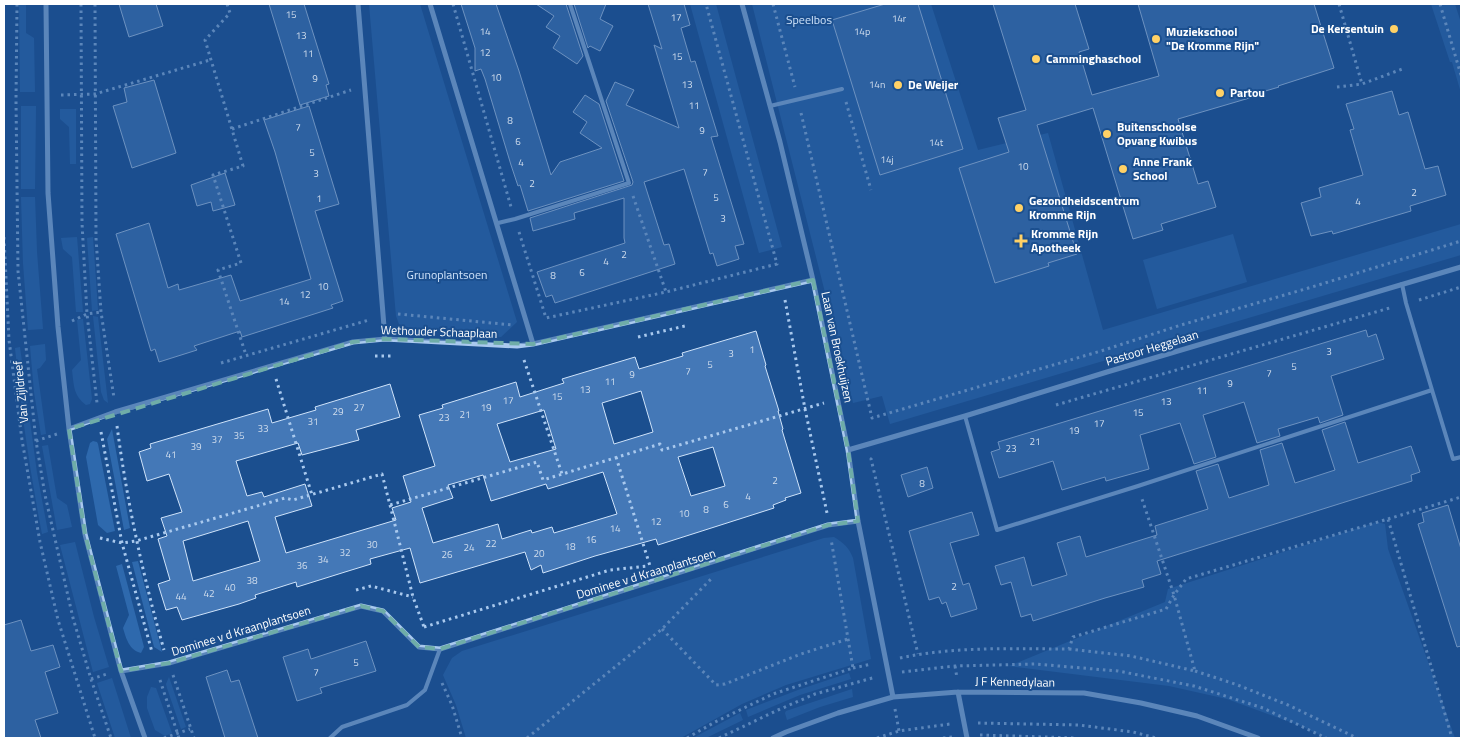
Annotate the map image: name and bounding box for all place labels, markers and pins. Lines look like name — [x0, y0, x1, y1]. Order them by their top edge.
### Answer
place label: De Kersentuin — [1311, 19, 1384, 38]
place label: Muziekschool "De Kromme Rijn" — [1166, 22, 1259, 55]
marker: De Kersentuin — [1388, 23, 1400, 35]
marker: Muziekschool "De Kromme Rijn" — [1150, 33, 1162, 45]
place label: Camminghaschool — [1046, 49, 1141, 68]
marker: Camminghaschool — [1030, 53, 1042, 65]
place label: De Weijer — [908, 75, 959, 94]
marker: De Weijer — [892, 79, 904, 91]
place label: Partou — [1230, 83, 1265, 102]
marker: Partou — [1214, 87, 1226, 99]
place label: Buitenschoolse Opvang Kwibus — [1117, 117, 1197, 150]
marker: Buitenschoolse Opvang Kwibus — [1101, 128, 1113, 140]
place label: Anne Frank School — [1133, 152, 1193, 185]
marker: Anne Frank School — [1117, 163, 1129, 175]
place label: Gezondheidscentrum Kromme Rijn — [1029, 191, 1139, 224]
marker: Gezondheidscentrum Kromme Rijn — [1013, 202, 1025, 214]
place label: Kromme Rijn Apotheek — [1031, 224, 1098, 257]
marker: Kromme Rijn Apotheek — [1015, 235, 1027, 247]

